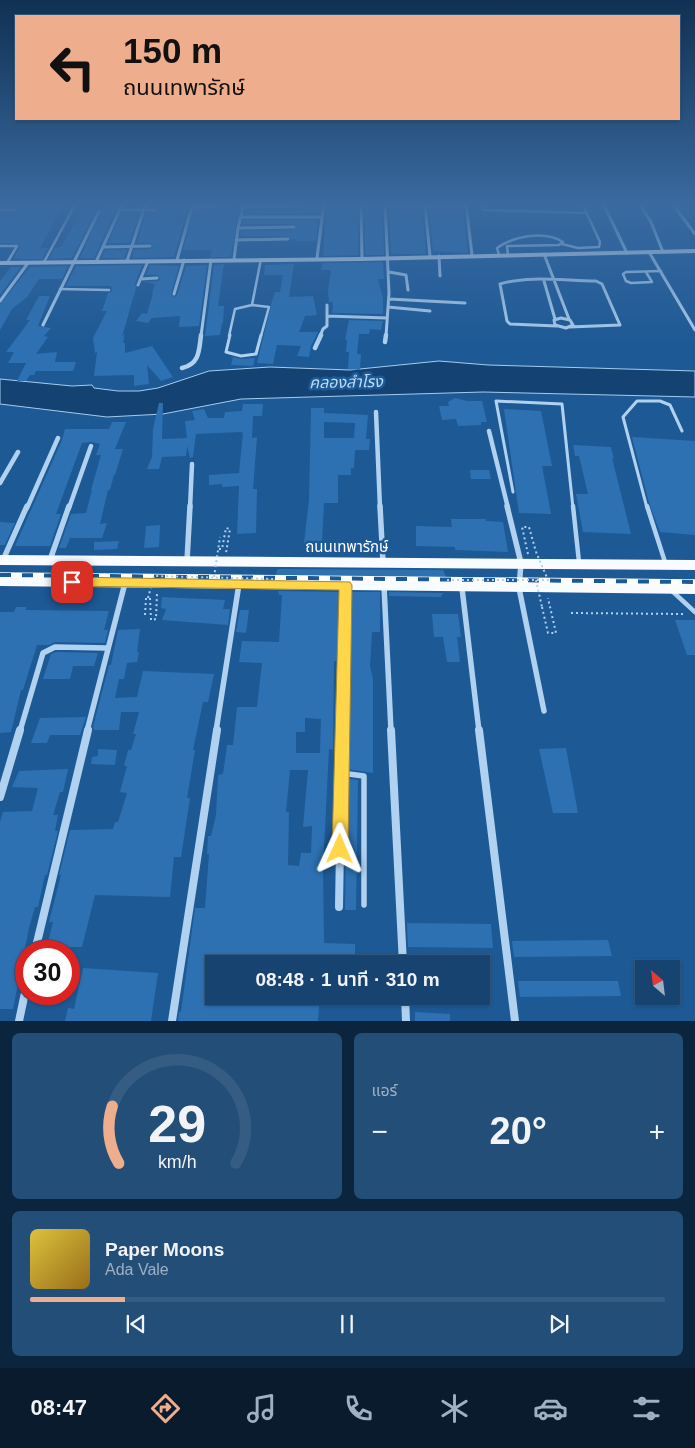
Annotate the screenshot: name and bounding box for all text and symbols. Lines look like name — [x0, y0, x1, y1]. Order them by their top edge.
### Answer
text: 150 m — [123, 31, 222, 70]
icon: left — [40, 35, 105, 100]
text: ถนนเทพารักษ์ — [123, 75, 245, 100]
water label: คลองสำโรง — [309, 373, 384, 391]
street label: ถนนเทพารักษ์ — [305, 538, 389, 555]
pin — [51, 561, 93, 603]
icon: arrive — [58, 568, 86, 596]
position arrow — [313, 822, 365, 874]
speed limit sign: 30 — [15, 940, 80, 1005]
north arrow — [635, 960, 680, 1005]
map controls — [635, 960, 680, 1005]
text: 08:48 · 1 นาที · 310 m — [255, 969, 440, 990]
text: แอร์ — [372, 1082, 397, 1099]
text: 29 — [148, 1095, 206, 1153]
text: 20° — [490, 1110, 547, 1152]
text: − — [372, 1116, 388, 1147]
text: + — [649, 1116, 665, 1147]
text: km/h — [157, 1152, 196, 1172]
text: Paper Moons — [105, 1239, 224, 1260]
text: Ada Vale — [105, 1261, 169, 1278]
icon: previous — [122, 1310, 150, 1338]
icon: pause — [333, 1310, 361, 1338]
icon: next — [545, 1310, 573, 1338]
icon: directions — [148, 1391, 183, 1426]
icon: music — [244, 1391, 279, 1426]
icon: phone — [341, 1391, 376, 1426]
icon: climate — [437, 1391, 472, 1426]
icon: car — [533, 1391, 568, 1426]
icon: filters — [629, 1391, 664, 1426]
text: 08:47 — [31, 1395, 87, 1420]

